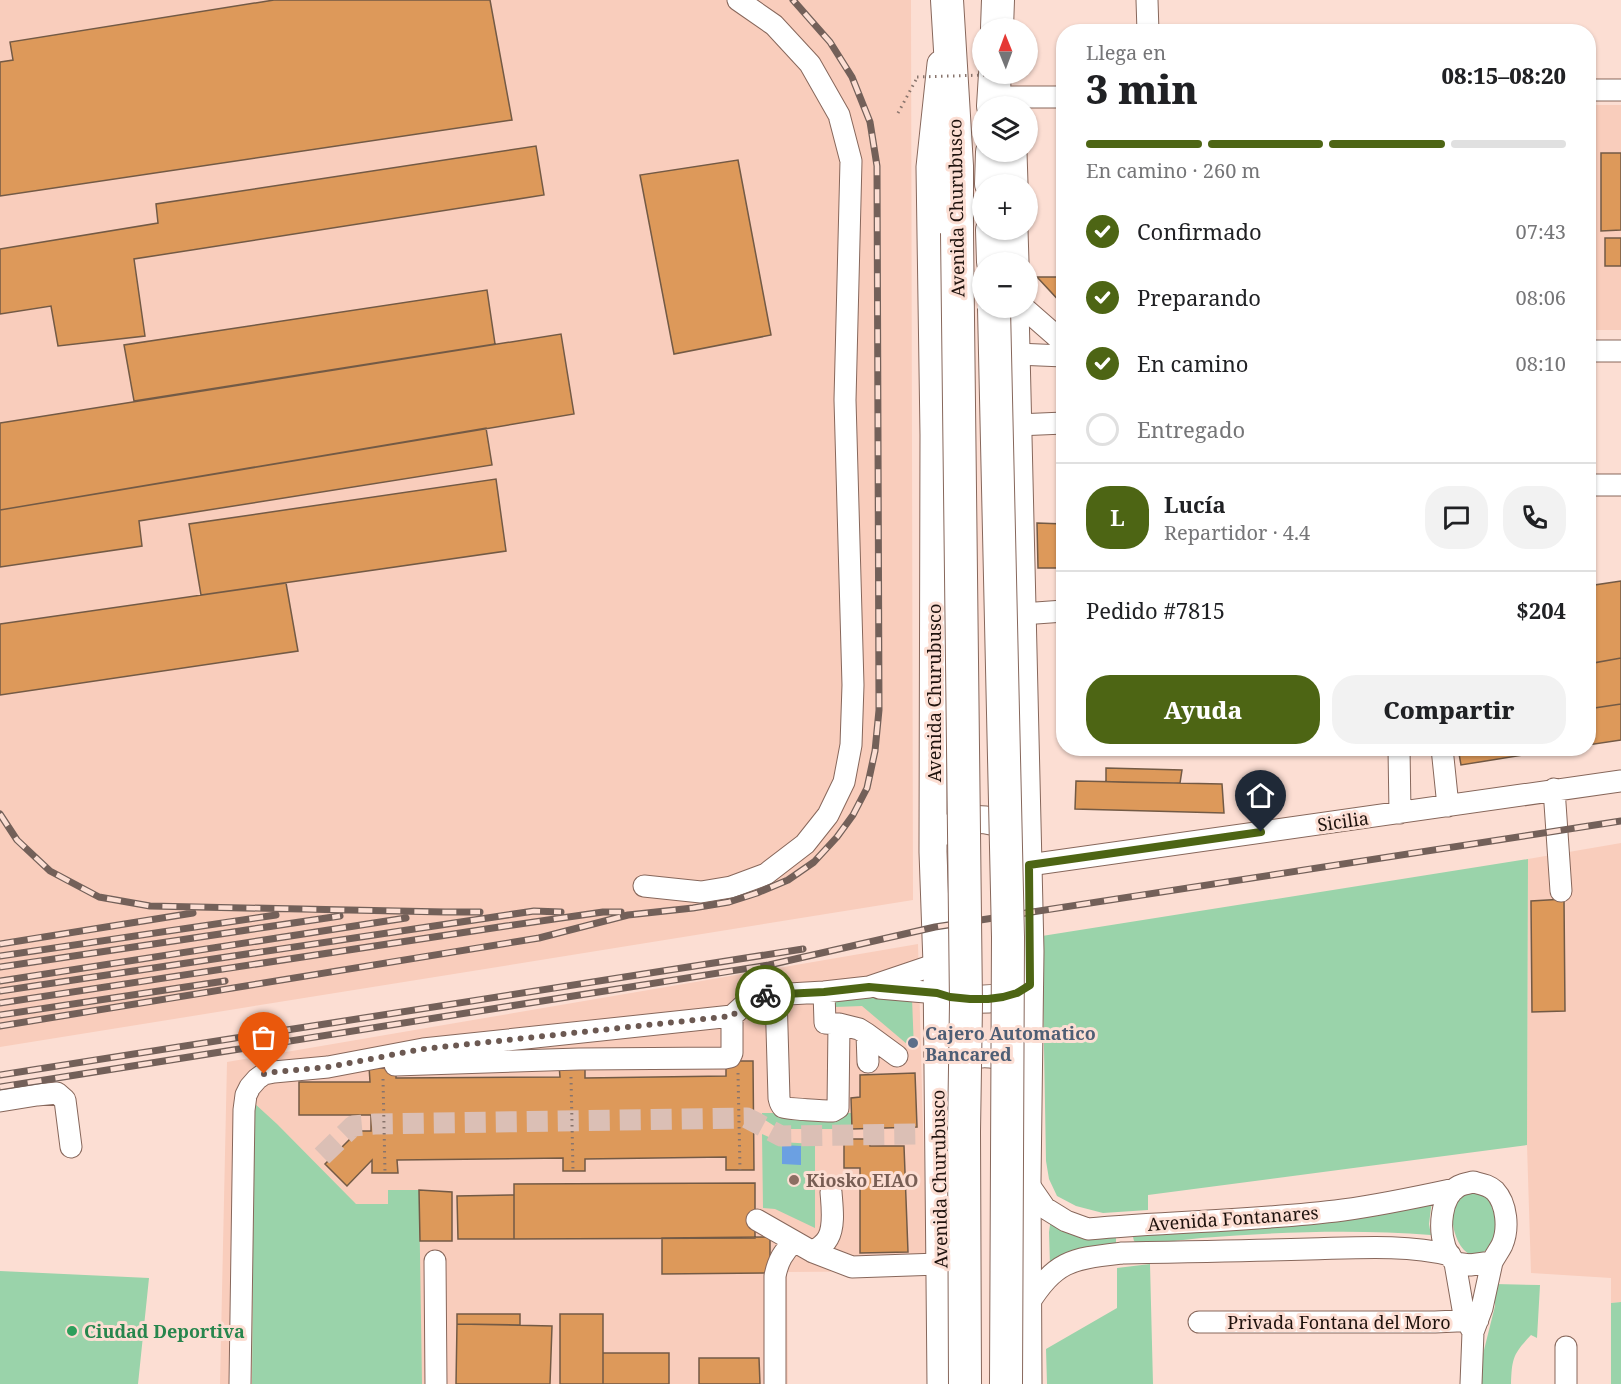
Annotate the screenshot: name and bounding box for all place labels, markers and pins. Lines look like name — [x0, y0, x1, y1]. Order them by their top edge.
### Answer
pin — [1235, 770, 1286, 832]
pin — [238, 1012, 289, 1074]
place label: Cajero Automatico Bancared — [925, 1021, 1096, 1066]
marker: Cajero Automatico Bancared — [906, 1036, 920, 1050]
place label: Kiosko EIAO — [806, 1168, 918, 1192]
marker: Kiosko EIAO — [787, 1173, 801, 1187]
place label: Ciudad Deportiva — [84, 1319, 245, 1343]
marker: Ciudad Deportiva — [65, 1324, 79, 1338]

